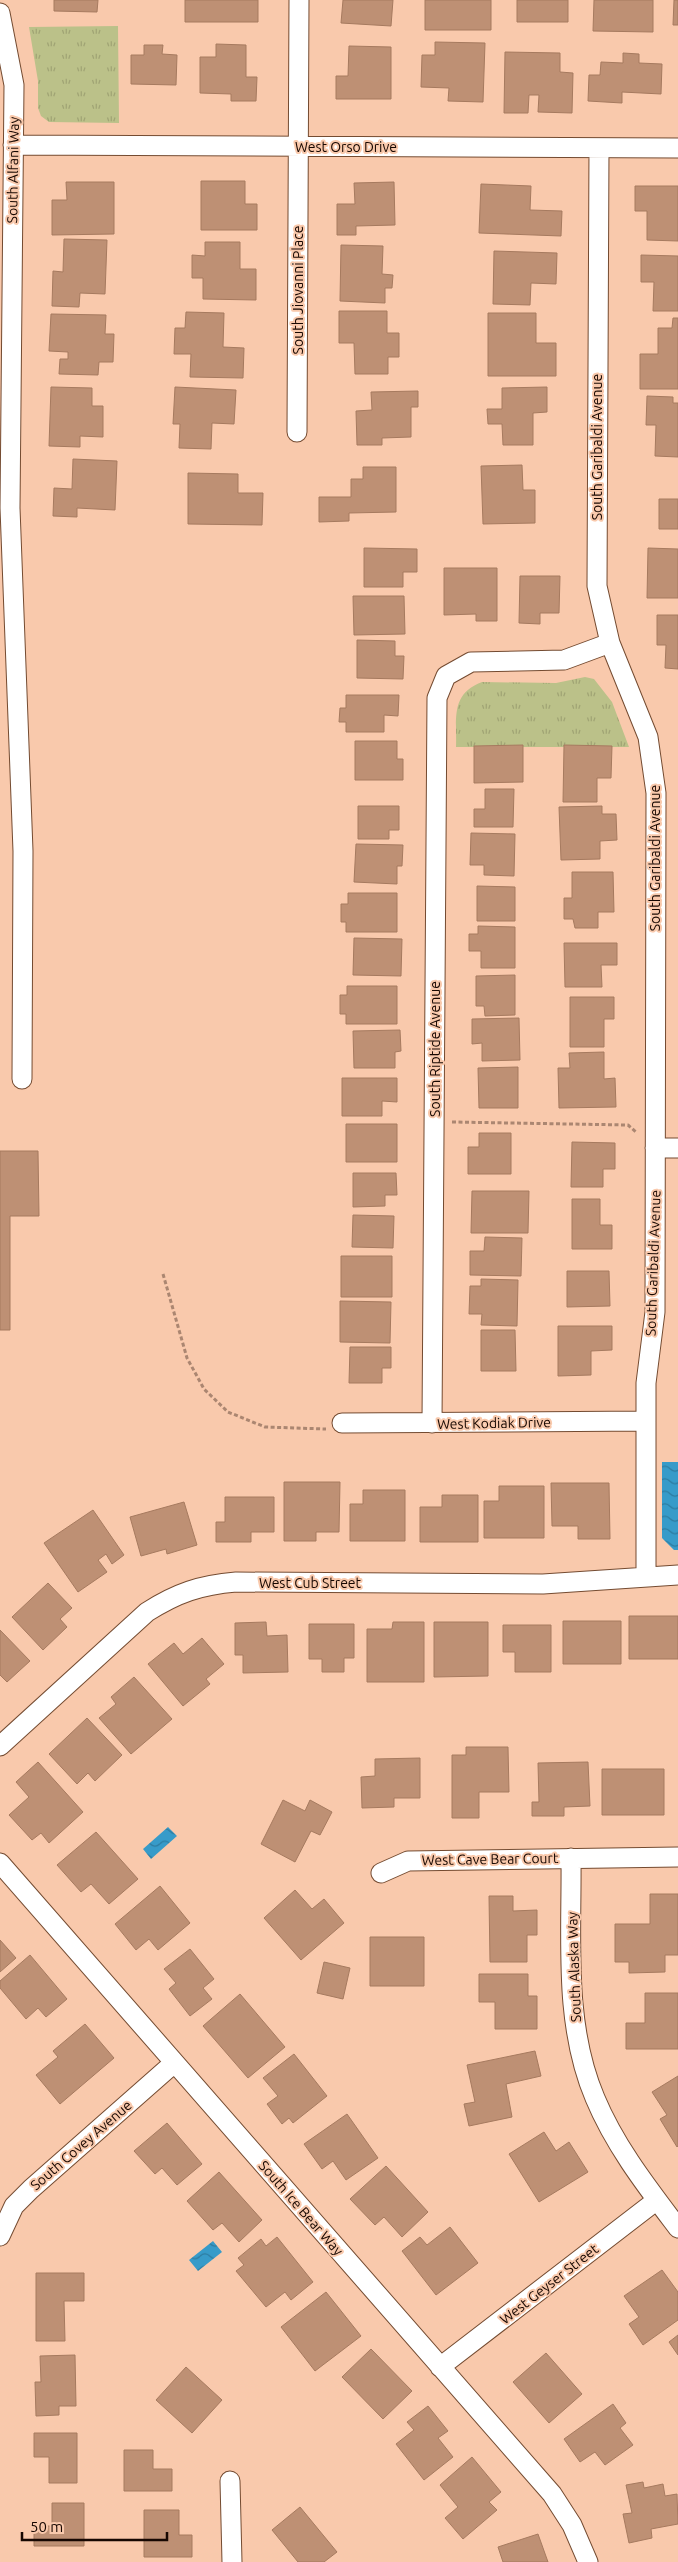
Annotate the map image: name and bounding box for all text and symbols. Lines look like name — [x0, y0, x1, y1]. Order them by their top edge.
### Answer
street label: South Alfani Way — [4, 116, 22, 223]
street label: West Orso Drive — [295, 139, 397, 155]
street label: South Jiovanni Place — [290, 226, 306, 354]
street label: South Garibaldi Avenue — [589, 374, 605, 520]
street label: South Garibaldi Avenue — [647, 785, 663, 931]
street label: South Riptide Avenue — [427, 981, 443, 1117]
street label: South Garibaldi Avenue — [642, 1190, 664, 1336]
street label: West Kodiak Drive — [437, 1414, 551, 1432]
street label: West Cub Street — [259, 1575, 362, 1591]
street label: West Cave Bear Court — [422, 1850, 559, 1868]
street label: South Alaska Way — [564, 1911, 584, 2022]
street label: South Covey Avenue — [27, 2097, 135, 2193]
street label: South Ice Bear Way — [256, 2157, 347, 2259]
street label: West Geyser Street — [497, 2240, 602, 2327]
scale bar — [22, 2510, 168, 2542]
text: 50 m — [30, 2518, 63, 2535]

